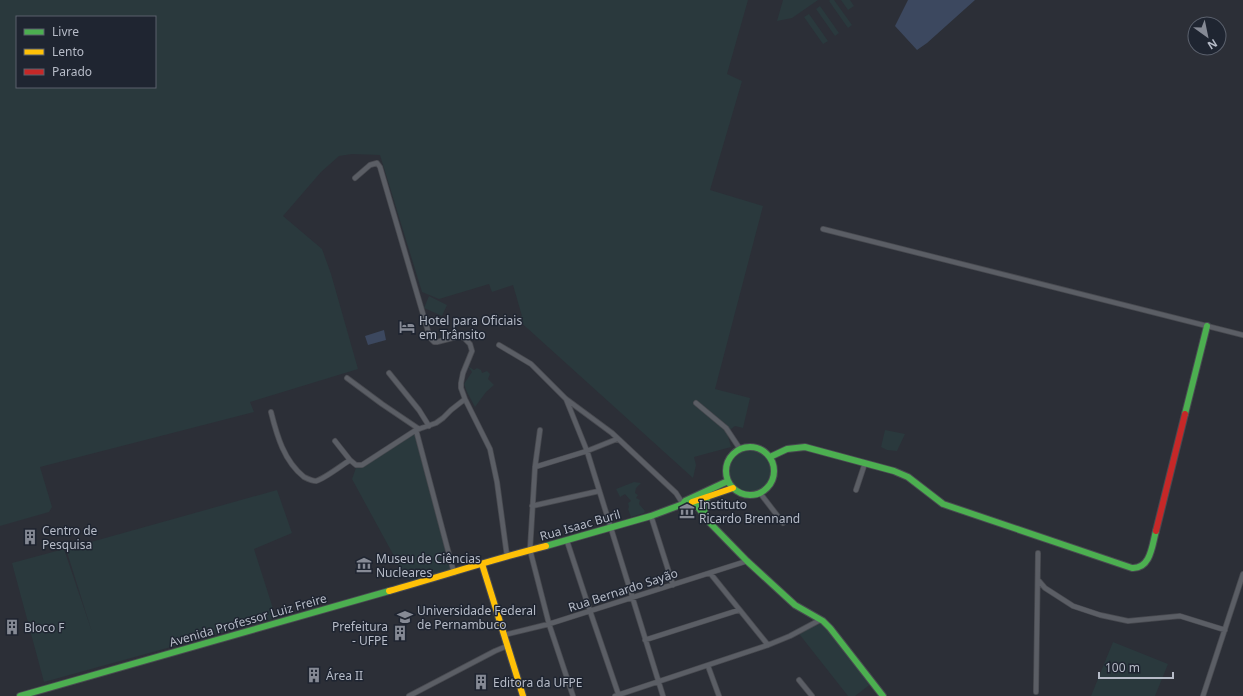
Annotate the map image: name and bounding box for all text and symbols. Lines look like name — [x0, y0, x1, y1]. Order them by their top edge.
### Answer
legend — [16, 16, 156, 88]
north arrow — [1187, 16, 1227, 56]
text: Livre — [52, 23, 79, 40]
text: N — [1205, 36, 1221, 54]
text: Lento — [52, 43, 84, 60]
text: Parado — [52, 63, 92, 80]
place label: Hotel para Oficiais em Trânsito — [419, 312, 522, 343]
hotel icon: Hotel para Oficiais em Trânsito — [398, 318, 416, 336]
place label: Instituto Ricardo Brennand — [699, 496, 800, 527]
museum icon: Instituto Ricardo Brennand — [678, 502, 696, 520]
street label: Rua Isaac Buril — [538, 505, 622, 545]
place label: Centro de Pesquisa — [42, 522, 98, 553]
building icon: Centro de Pesquisa — [21, 528, 39, 546]
place label: Museu de Ciências Nucleares — [376, 550, 481, 581]
museum icon: Museu de Ciências Nucleares — [355, 556, 373, 574]
street label: Rua Bernardo Sayão — [566, 564, 680, 616]
street label: Avenida Professor Luiz Freire — [167, 589, 329, 651]
place label: Universidade Federal de Pernambuco — [417, 602, 536, 633]
school or university icon: Universidade Federal de Pernambuco — [396, 608, 414, 626]
building icon: Bloco F — [3, 618, 21, 636]
place label: Prefeitura - UFPE — [332, 618, 388, 649]
place label: Bloco F — [24, 619, 65, 636]
building icon: Prefeitura - UFPE — [391, 624, 409, 642]
scale bar — [1099, 654, 1173, 680]
text: 100 m — [1105, 659, 1140, 676]
building icon: Área II — [305, 666, 323, 684]
place label: Área II — [326, 667, 363, 684]
building icon: Editora da UFPE — [472, 673, 490, 691]
place label: Editora da UFPE — [493, 674, 582, 691]

